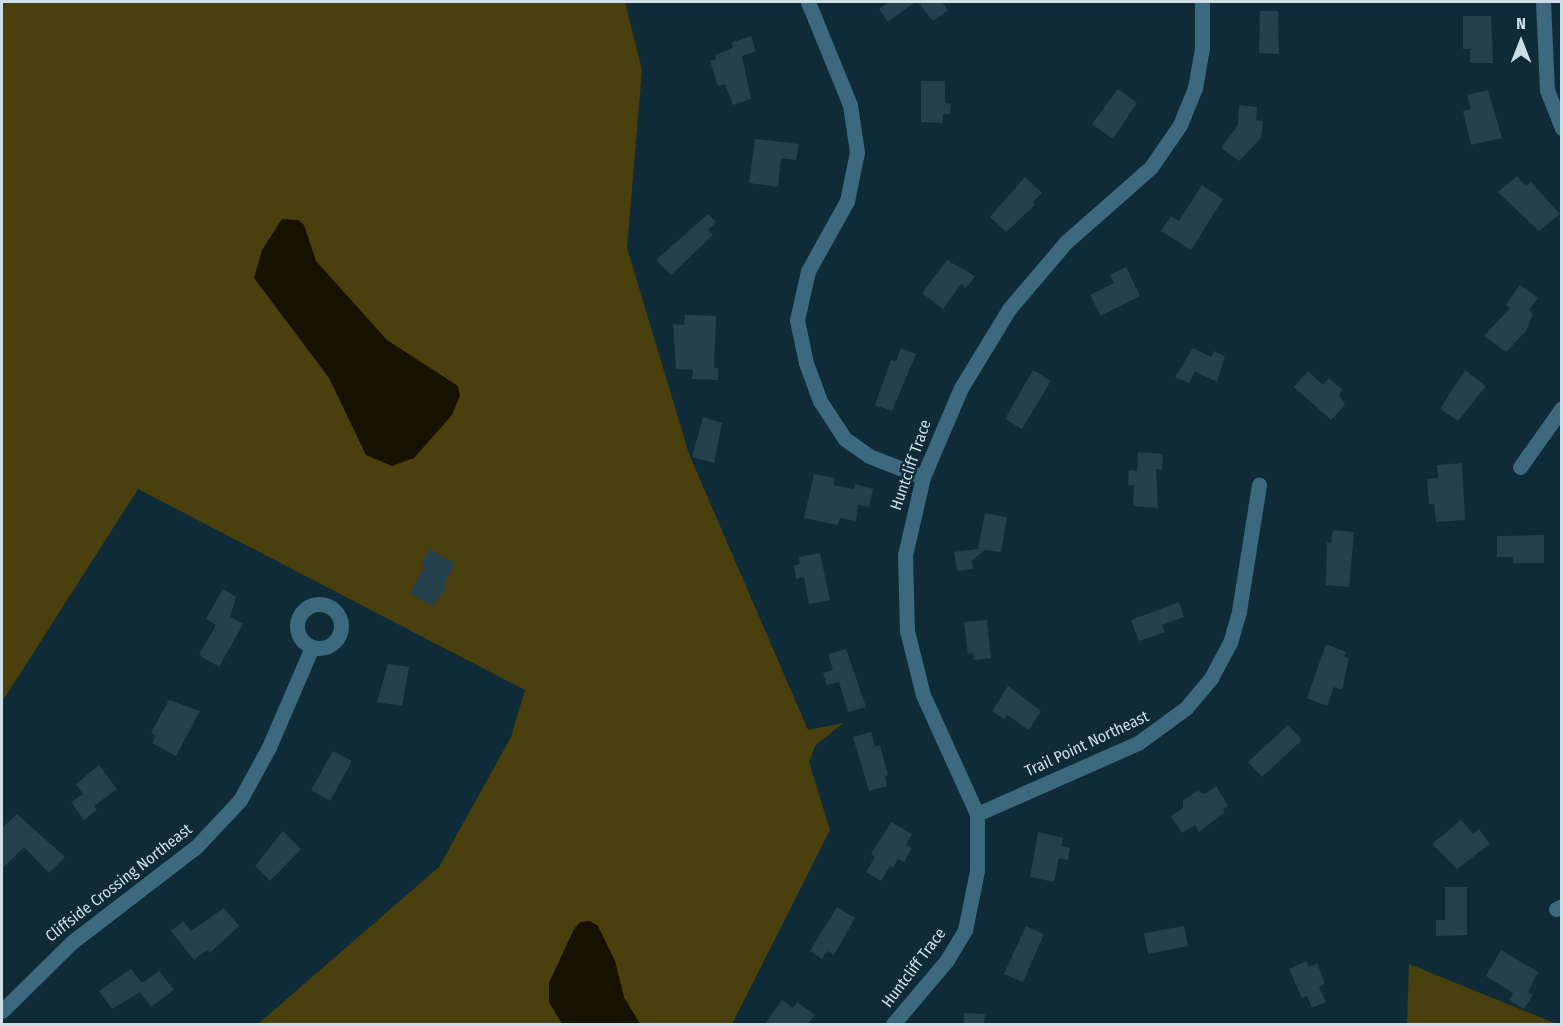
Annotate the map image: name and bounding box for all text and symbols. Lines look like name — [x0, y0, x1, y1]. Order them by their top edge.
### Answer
north arrow — [1491, 12, 1551, 72]
text: N — [1516, 14, 1526, 33]
street label: Huntcliff Trace — [887, 417, 935, 513]
street label: Trail Point Northeast — [1022, 707, 1152, 781]
street label: Cliffside Crossing Northeast — [42, 820, 196, 946]
street label: Huntcliff Trace — [878, 925, 950, 1011]

